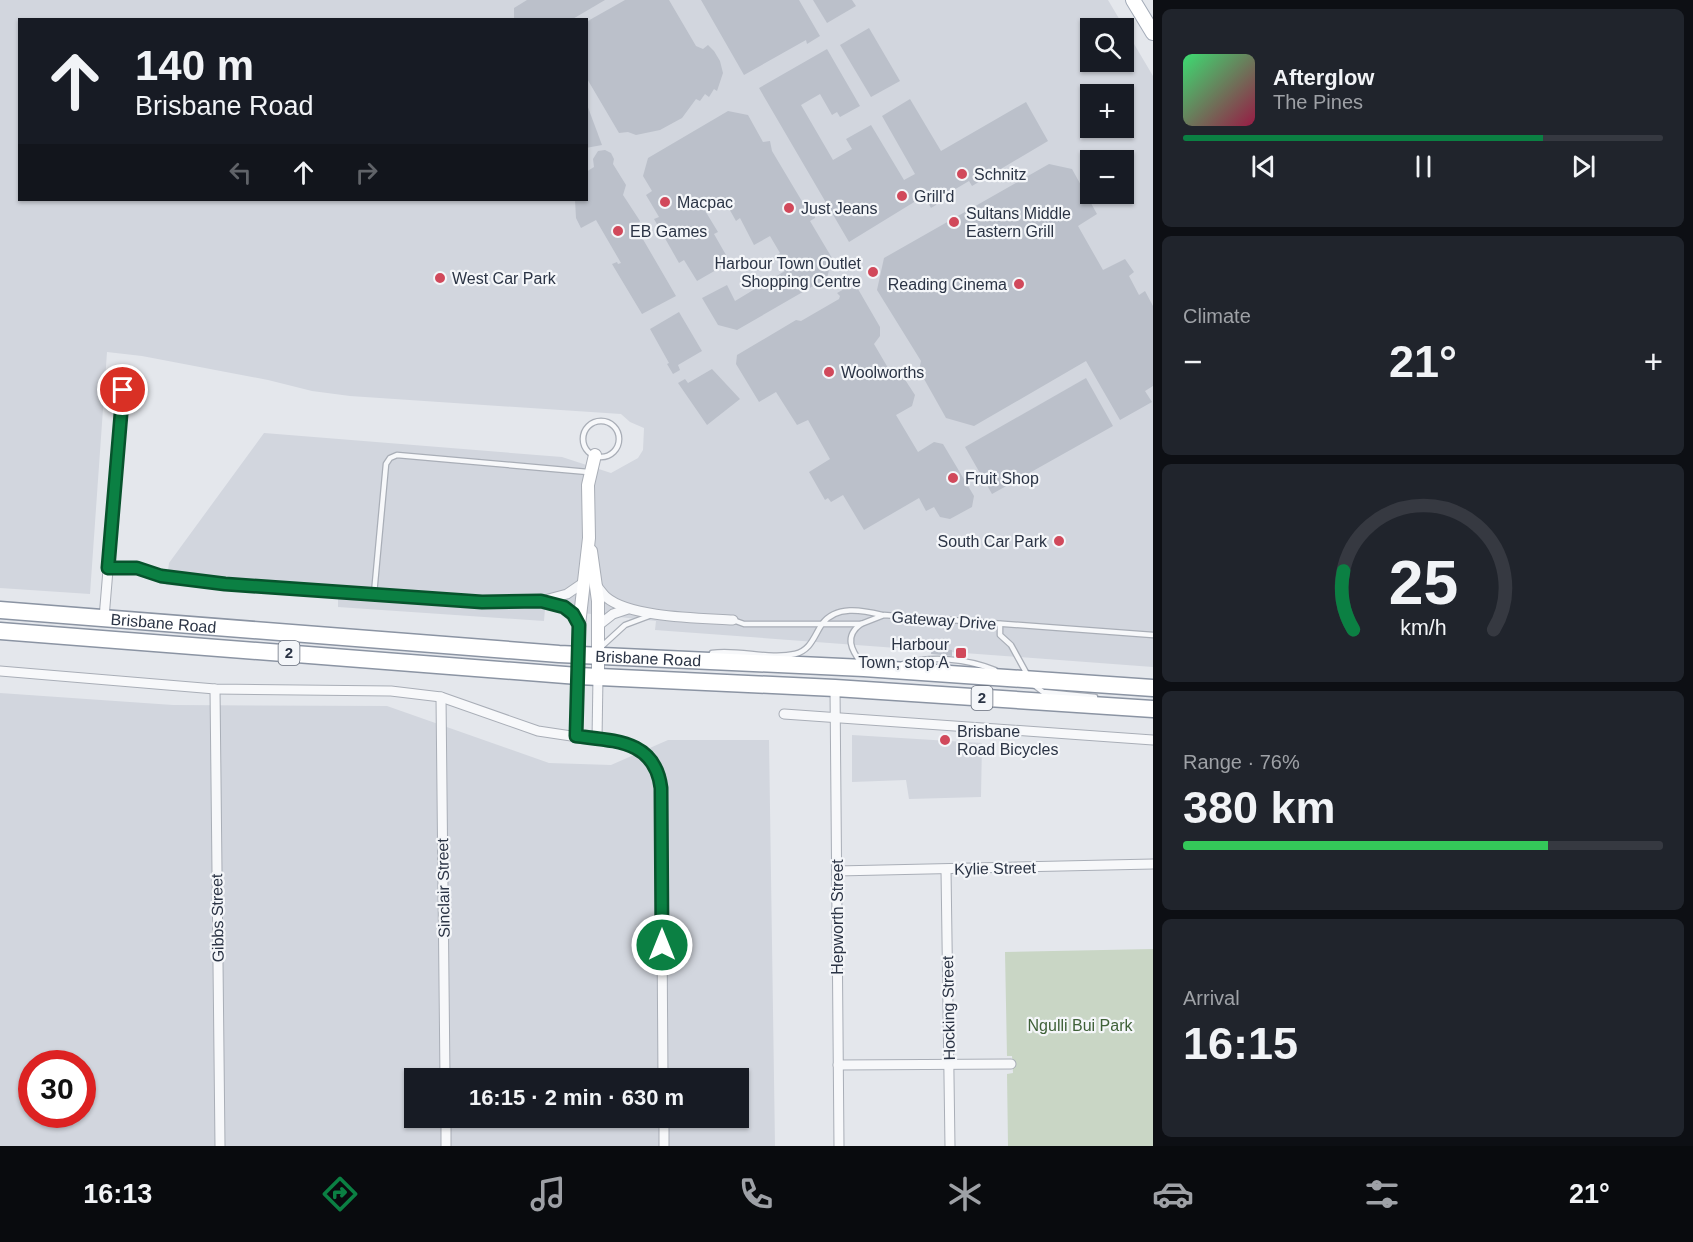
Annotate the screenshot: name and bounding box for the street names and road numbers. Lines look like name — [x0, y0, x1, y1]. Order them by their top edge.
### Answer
street label: Gateway Drive — [891, 608, 997, 633]
street label: Brisbane Road — [110, 611, 217, 636]
road number: 2 — [278, 641, 300, 665]
street label: Brisbane Road — [595, 648, 701, 670]
road number: 2 — [972, 686, 992, 710]
street label: Sinclair Street — [434, 837, 453, 938]
street label: Hepworth Street — [829, 859, 846, 975]
street label: Kylie Street — [954, 859, 1037, 878]
street label: Gibbs Street — [208, 873, 227, 963]
street label: Hocking Street — [939, 955, 958, 1061]

